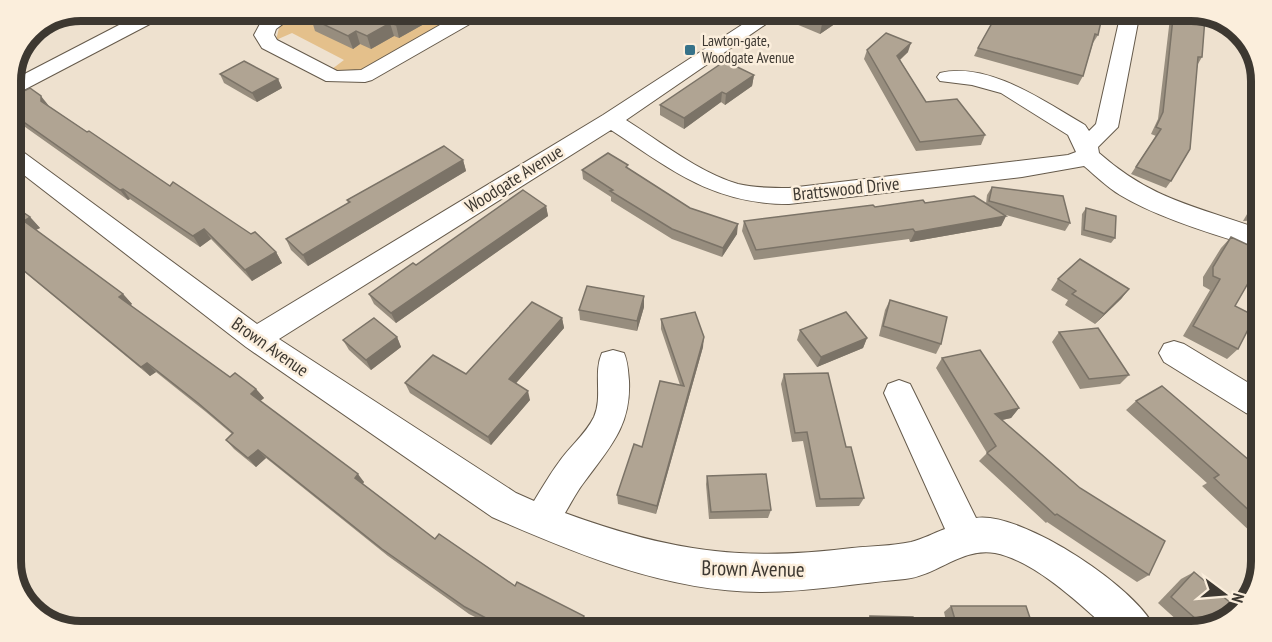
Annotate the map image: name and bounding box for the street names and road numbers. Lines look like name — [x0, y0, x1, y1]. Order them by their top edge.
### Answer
street label: Woodgate Avenue — [461, 139, 567, 218]
street label: Brattswood Drive — [792, 171, 900, 206]
street label: Brown Avenue — [227, 312, 313, 381]
street label: Brown Avenue — [701, 554, 805, 583]

